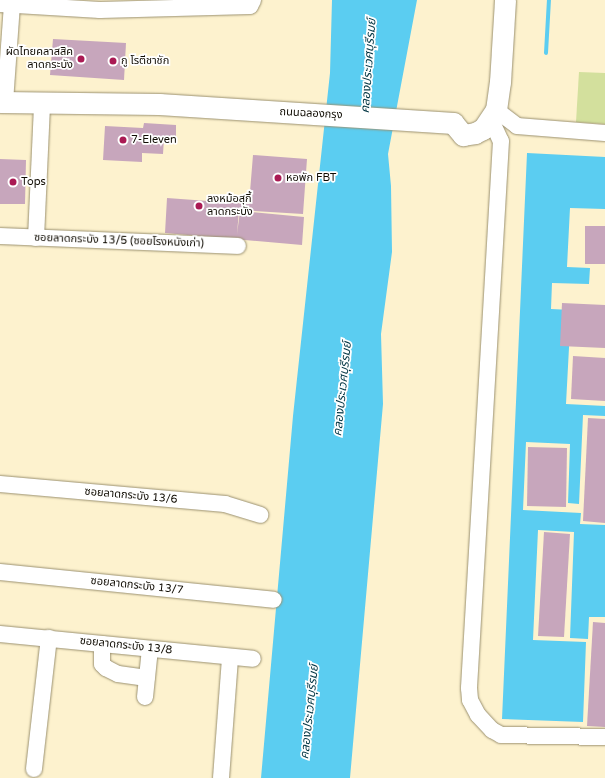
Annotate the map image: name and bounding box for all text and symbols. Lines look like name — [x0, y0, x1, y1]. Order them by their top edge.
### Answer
water label: คลองประเวศบุรีรมย์ — [359, 18, 379, 114]
place label: ผัดไทยคลาสสิค ลาดกระบัง — [6, 46, 73, 72]
marker: ผัดไทยคลาสสิค ลาดกระบัง — [76, 54, 86, 64]
place label: กู โรตีชาชัก — [121, 54, 169, 68]
marker: กู โรตีชาชัก — [108, 56, 118, 66]
street label: ถนนฉลองกรุง — [279, 106, 343, 122]
place label: 7-Eleven — [131, 133, 177, 147]
marker: 7-Eleven — [118, 135, 128, 145]
place label: หอพัก FBT — [286, 171, 336, 185]
marker: หอพัก FBT — [273, 173, 283, 183]
place label: Tops — [21, 175, 46, 189]
marker: Tops — [8, 177, 18, 187]
place label: ลงหม้อสุกี้ ลาดกระบัง — [207, 193, 253, 219]
marker: ลงหม้อสุกี้ ลาดกระบัง — [194, 201, 204, 211]
street label: ซอยลาดกระบัง 13/5 (ซอยโรงหนังเก่า) — [34, 231, 204, 251]
water label: คลองประเวศบุรีรมย์ — [331, 341, 355, 437]
street label: ซอยลาดกระบัง 13/6 — [84, 485, 178, 507]
street label: ซอยลาดกระบัง 13/7 — [90, 575, 184, 597]
street label: ซอยลาดกระบัง 13/8 — [79, 635, 173, 657]
water label: คลองประเวศบุรีรมย์ — [298, 664, 322, 760]

